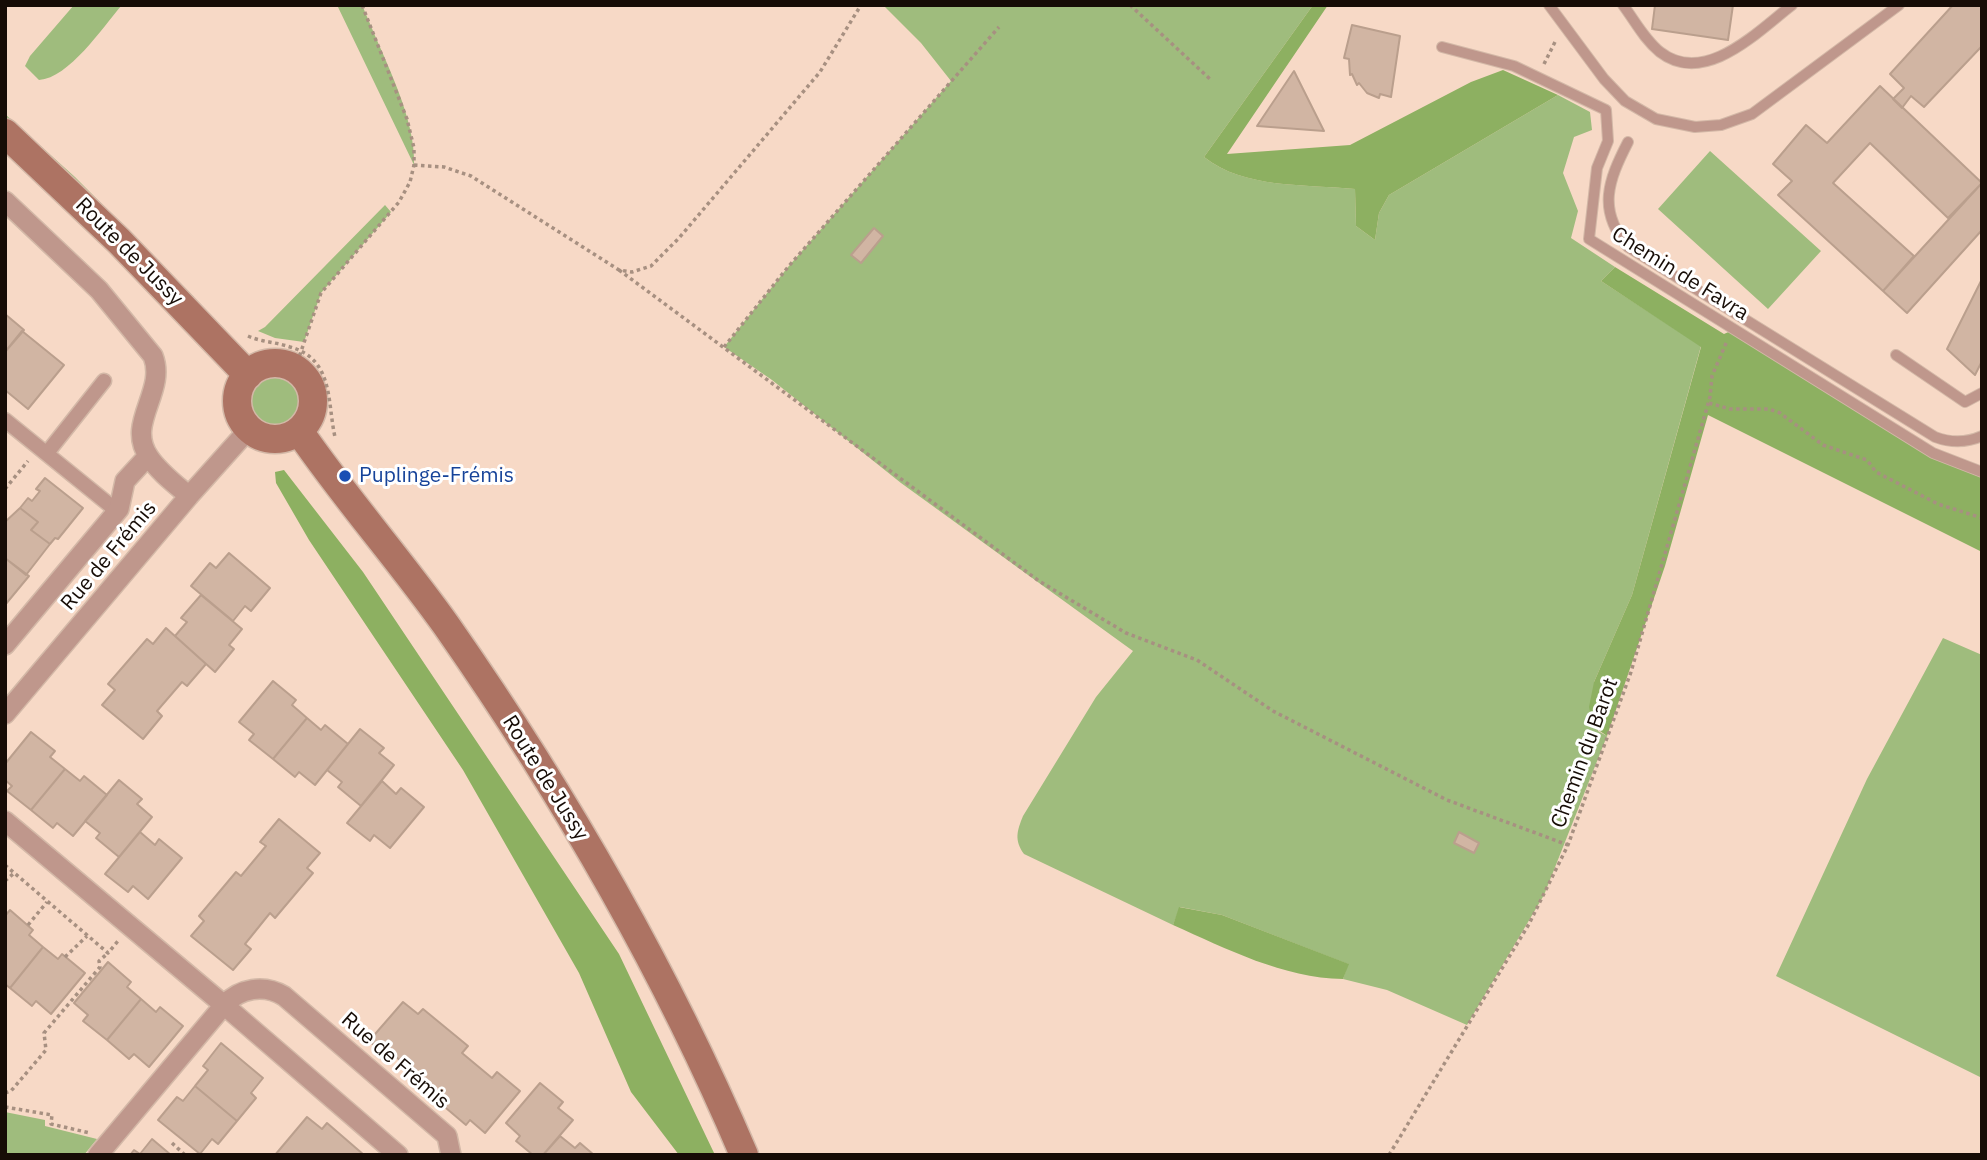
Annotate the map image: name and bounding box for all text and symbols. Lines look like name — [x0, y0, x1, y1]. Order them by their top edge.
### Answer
street label: Route de Jussy — [70, 193, 188, 311]
street label: Chemin de Favra — [1607, 222, 1753, 326]
place label: Puplinge-Frémis — [359, 463, 514, 489]
marker: Puplinge-Frémis — [337, 468, 353, 484]
street label: Rue de Frémis — [56, 496, 162, 616]
street label: Chemin du Barot — [1546, 675, 1624, 831]
street label: Route de Jussy — [497, 711, 593, 845]
street label: Rue de Frémis — [336, 1007, 454, 1115]

